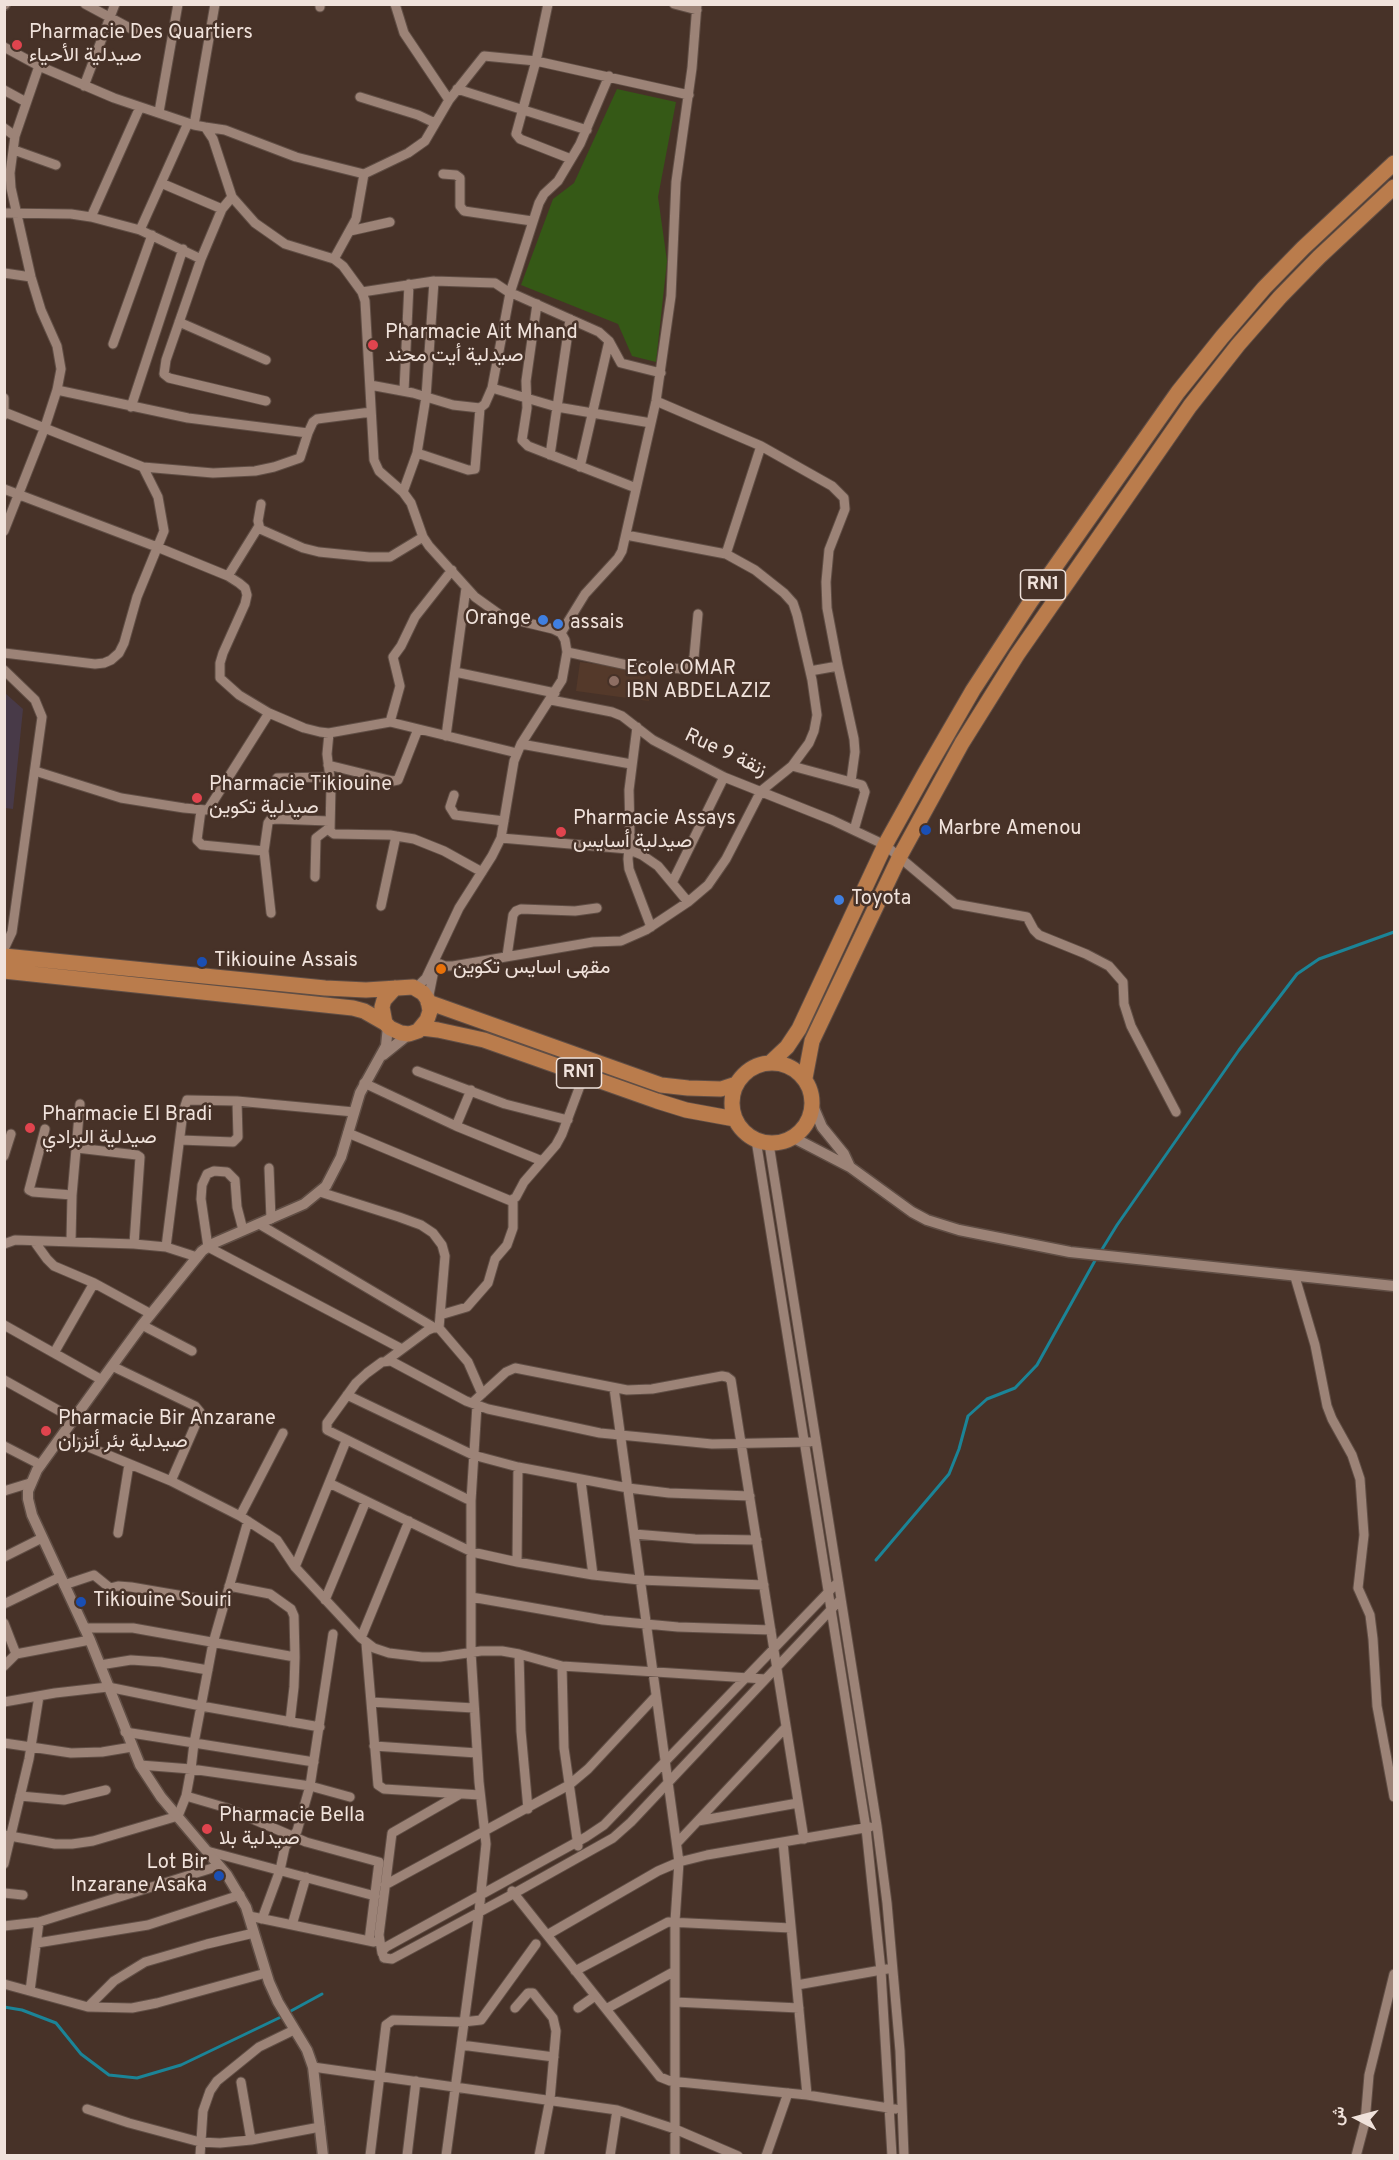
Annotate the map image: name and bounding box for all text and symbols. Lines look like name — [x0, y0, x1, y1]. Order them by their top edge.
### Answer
place label: Pharmacie Des Quartiers صيدلية الأحياء — [29, 22, 253, 69]
marker: Pharmacie Des Quartiers صيدلية الأحياء — [10, 38, 24, 52]
place label: Pharmacie Ait Mhand صيدلية أيت محند — [385, 322, 578, 369]
marker: Pharmacie Ait Mhand صيدلية أيت محند — [366, 338, 380, 352]
road number: RN1 — [1020, 570, 1066, 600]
place label: Orange — [465, 608, 531, 632]
place label: assais — [570, 612, 624, 636]
marker: Orange — [536, 613, 550, 627]
marker: assais — [551, 617, 565, 631]
place label: Ecole OMAR IBN ABDELAZIZ — [626, 658, 771, 705]
marker: Ecole OMAR IBN ABDELAZIZ — [607, 674, 621, 688]
street label: Rue 9 زنقة — [680, 725, 770, 783]
place label: Pharmacie Tikiouine صيدلية تكوين — [209, 774, 392, 821]
marker: Pharmacie Tikiouine صيدلية تكوين — [190, 791, 204, 805]
place label: Pharmacie Assays صيدلية أسايس — [573, 808, 736, 855]
place label: Marbre Amenou — [938, 818, 1082, 842]
marker: Marbre Amenou — [919, 823, 933, 837]
marker: Pharmacie Assays صيدلية أسايس — [554, 825, 568, 839]
place label: Toyota — [851, 888, 911, 912]
marker: Toyota — [832, 893, 846, 907]
place label: Tikiouine Assais — [214, 950, 358, 974]
marker: Tikiouine Assais — [195, 955, 209, 969]
place label: مقهى اسايس تكوين — [453, 957, 610, 981]
marker: مقهى اسايس تكوين — [434, 962, 448, 976]
road number: RN1 — [556, 1058, 602, 1088]
place label: Pharmacie El Bradi صيدلية البرادي — [42, 1104, 212, 1151]
marker: Pharmacie El Bradi صيدلية البرادي — [23, 1121, 37, 1135]
place label: Pharmacie Bir Anzarane صيدلية بئر أنزران — [58, 1408, 276, 1455]
marker: Pharmacie Bir Anzarane صيدلية بئر أنزران — [39, 1424, 53, 1438]
place label: Tikiouine Souiri — [93, 1590, 232, 1614]
marker: Tikiouine Souiri — [74, 1595, 88, 1609]
place label: Pharmacie Bella صيدلية بلا — [219, 1805, 365, 1852]
marker: Pharmacie Bella صيدلية بلا — [200, 1822, 214, 1836]
place label: Lot Bir Inzarane Asaka — [70, 1852, 207, 1899]
marker: Lot Bir Inzarane Asaka — [212, 1869, 226, 1883]
north arrow — [1327, 2088, 1387, 2148]
text: ش — [1328, 2106, 1350, 2127]

